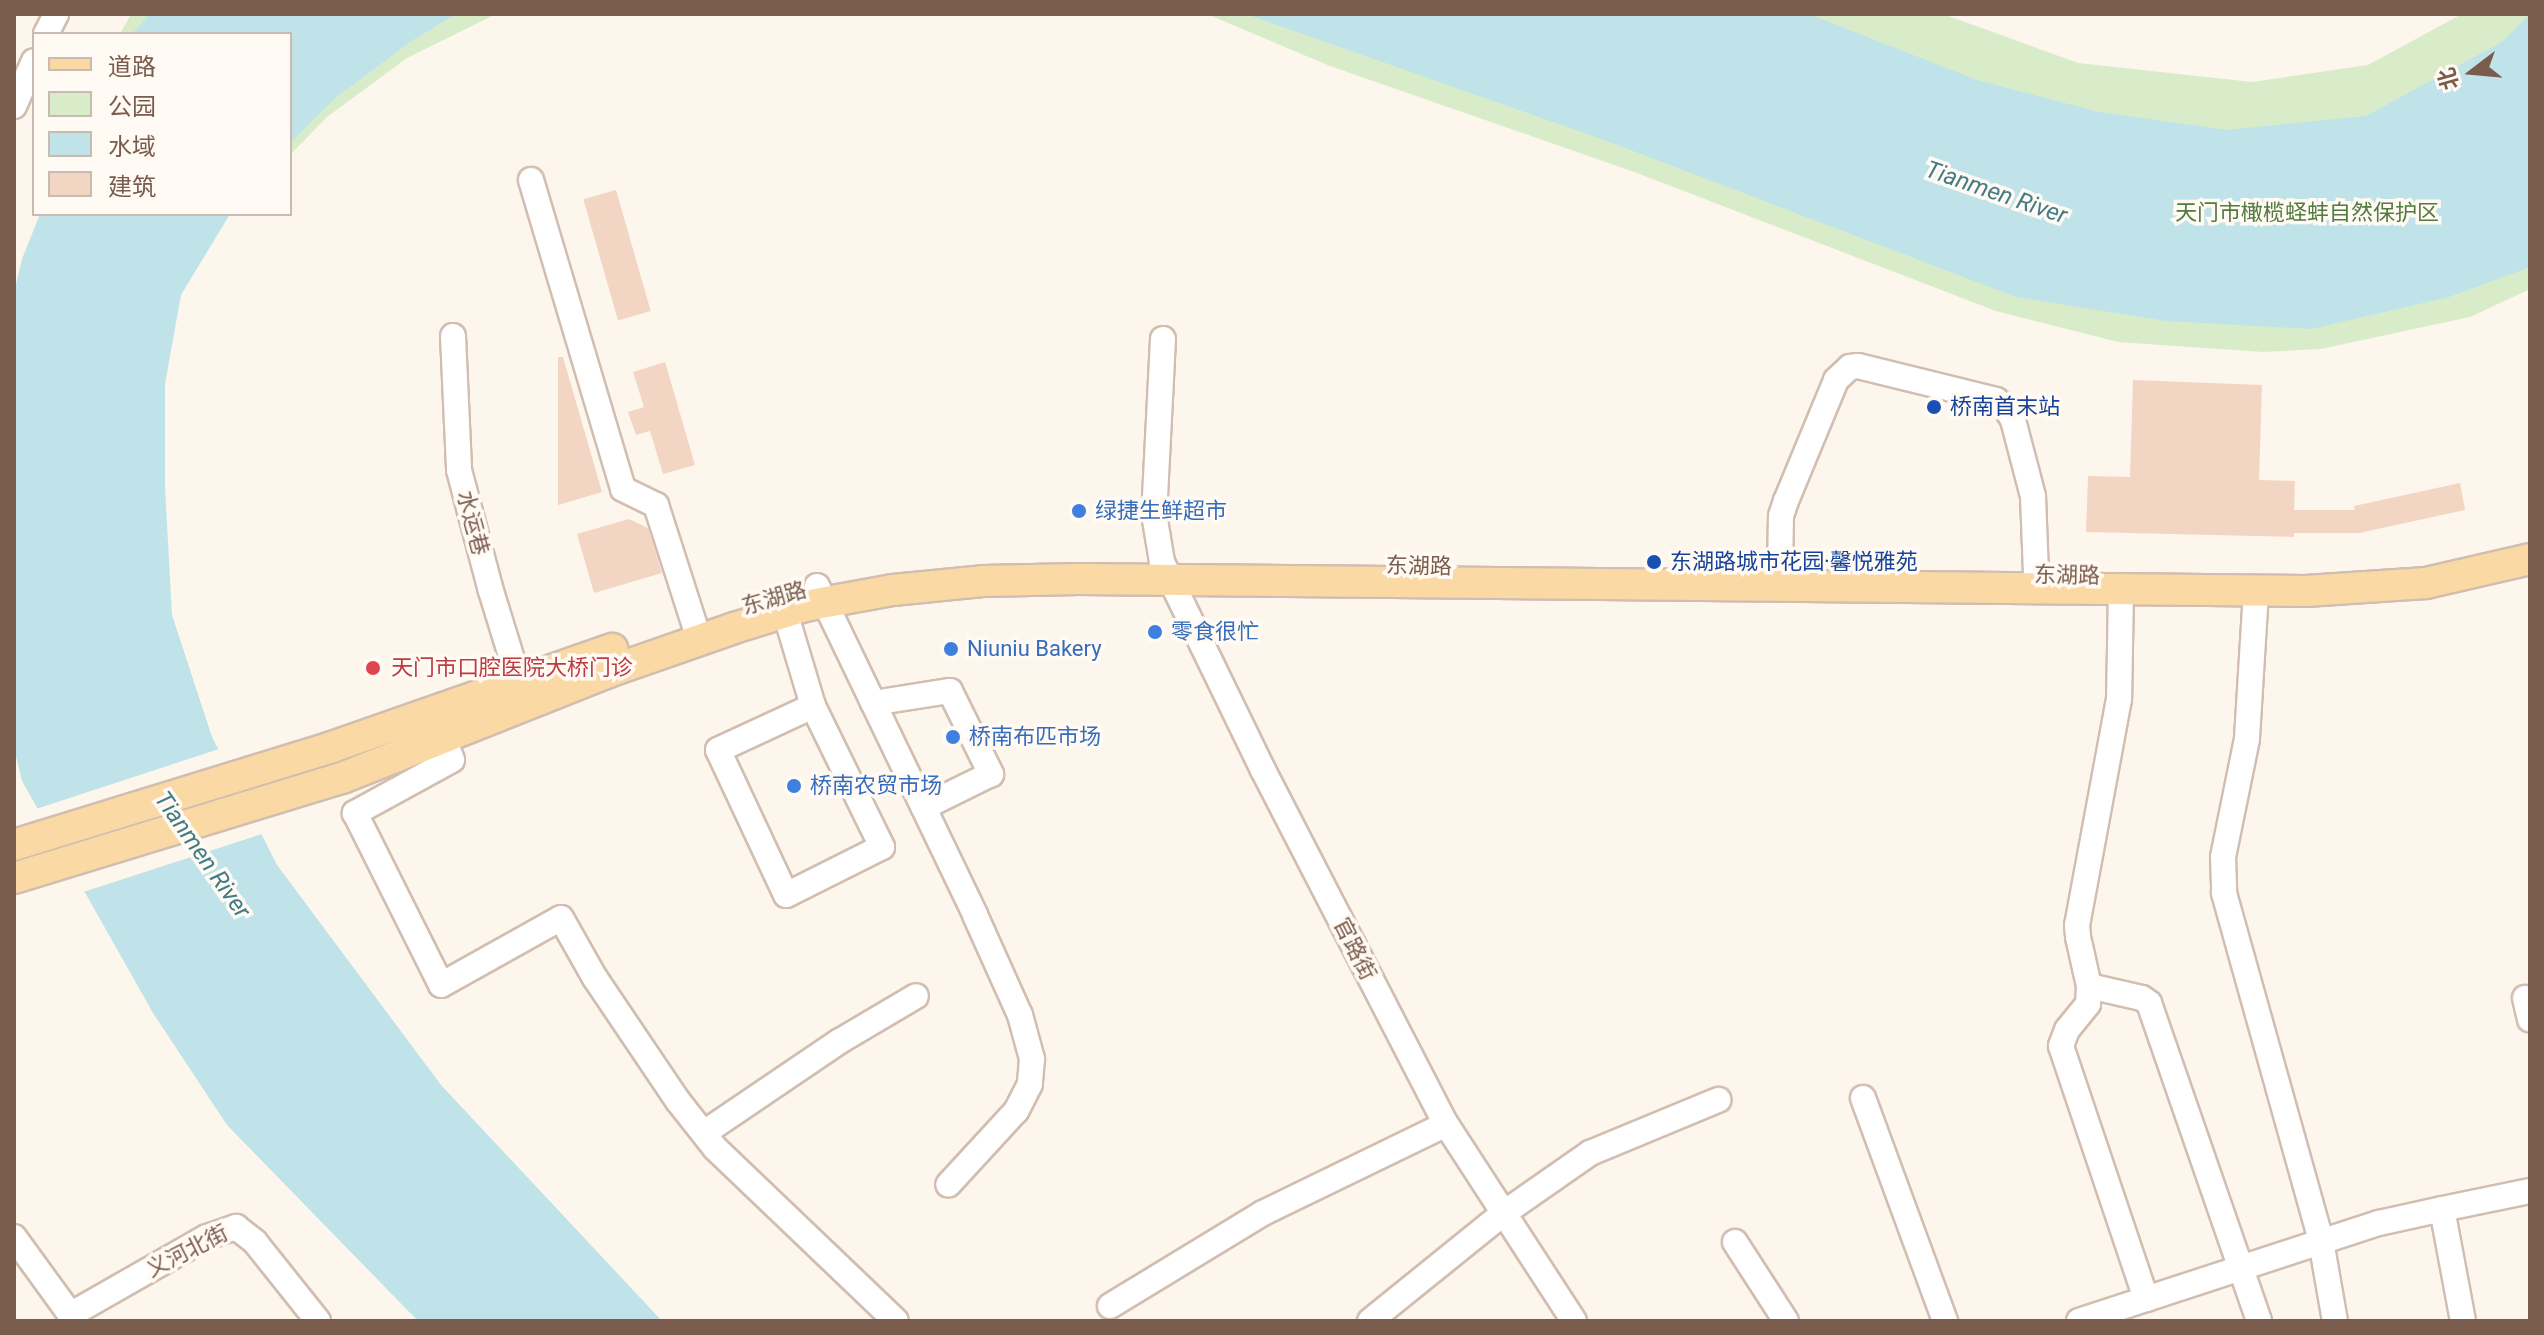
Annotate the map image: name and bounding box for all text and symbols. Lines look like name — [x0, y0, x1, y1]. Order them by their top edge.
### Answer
legend — [32, 32, 292, 216]
north arrow — [2432, 32, 2512, 112]
text: 道路 — [108, 53, 156, 81]
text: 北 — [2433, 65, 2464, 93]
text: 公园 — [108, 93, 156, 121]
text: 水域 — [108, 133, 156, 161]
water label: Tianmen River — [1921, 155, 2071, 231]
text: 建筑 — [108, 173, 156, 201]
park label: 天门市橄榄蛏蚌自然保护区 — [2175, 200, 2439, 226]
place label: 桥南首末站 — [1950, 394, 2060, 420]
marker: 桥南首末站 — [1925, 398, 1943, 416]
street label: 水运巷 — [452, 488, 494, 558]
place label: 绿捷生鲜超市 — [1095, 498, 1227, 524]
marker: 绿捷生鲜超市 — [1070, 502, 1088, 520]
place label: 东湖路城市花园·馨悦雅苑 — [1670, 549, 1918, 575]
street label: 东湖路 — [1386, 552, 1452, 580]
marker: 东湖路城市花园·馨悦雅苑 — [1645, 553, 1663, 571]
street label: 东湖路 — [2034, 561, 2100, 589]
street label: 东湖路 — [739, 576, 809, 620]
place label: 零食很忙 — [1171, 619, 1259, 645]
marker: 零食很忙 — [1146, 623, 1164, 641]
place label: Niuniu Bakery — [967, 636, 1102, 662]
marker: Niuniu Bakery — [942, 640, 960, 658]
place label: 天门市口腔医院大桥门诊 — [391, 655, 633, 681]
marker: 天门市口腔医院大桥门诊 — [362, 657, 384, 679]
place label: 桥南布匹市场 — [969, 724, 1101, 750]
marker: 桥南布匹市场 — [944, 728, 962, 746]
place label: 桥南农贸市场 — [810, 773, 942, 799]
marker: 桥南农贸市场 — [785, 777, 803, 795]
water label: Tianmen River — [148, 786, 256, 924]
street label: 官路街 — [1328, 914, 1382, 984]
street label: 义河北街 — [142, 1219, 232, 1283]

